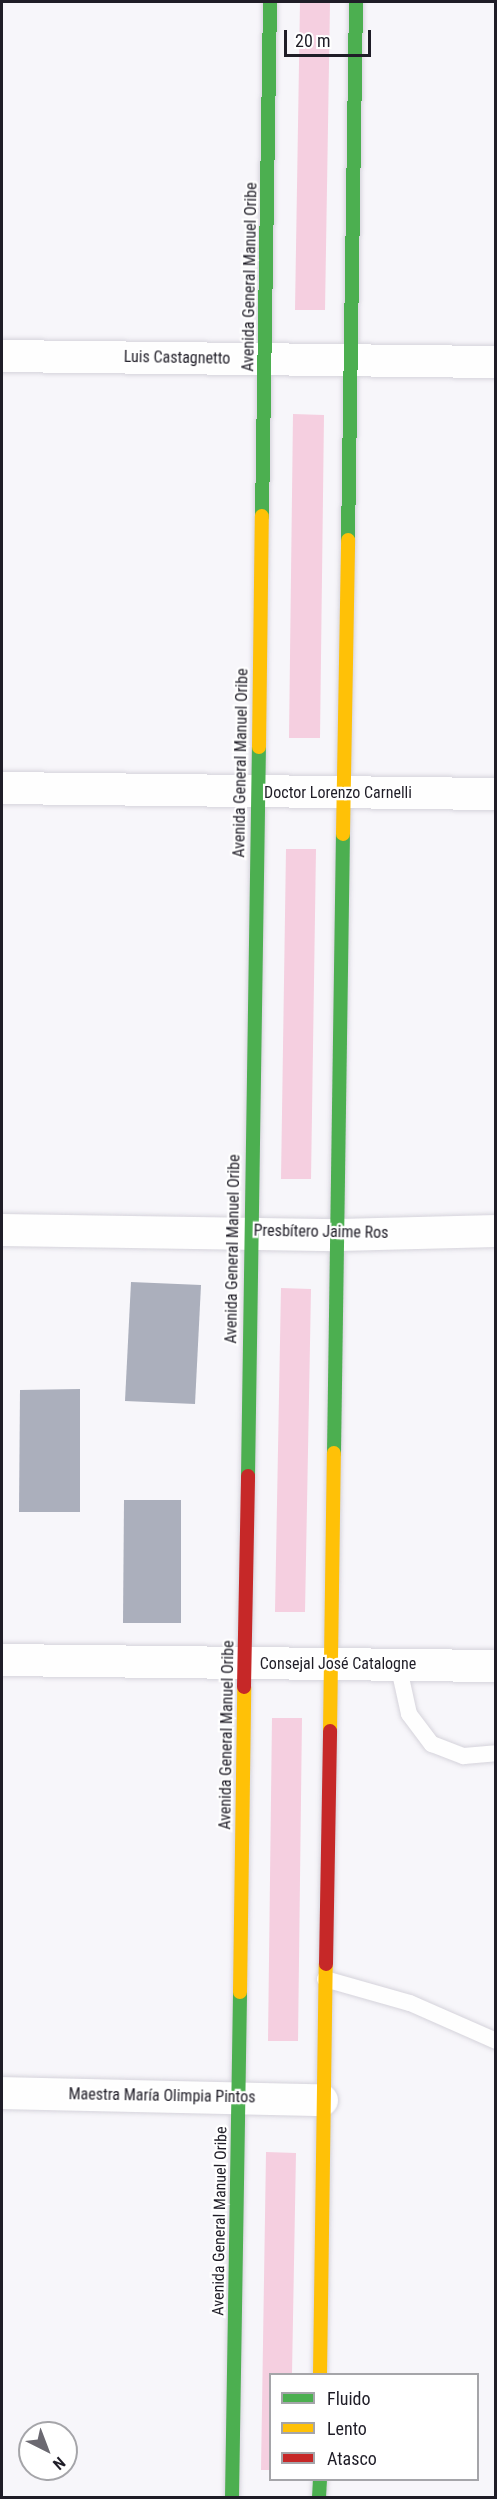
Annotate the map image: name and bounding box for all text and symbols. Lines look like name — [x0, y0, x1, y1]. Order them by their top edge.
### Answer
scale bar — [287, 18, 374, 56]
text: 20 m — [295, 30, 330, 51]
street label: Avenida General Manuel Oribe — [239, 182, 261, 372]
street label: Luis Castagnetto — [124, 347, 230, 369]
street label: Avenida General Manuel Oribe — [230, 668, 252, 858]
street label: Doctor Lorenzo Carnelli — [264, 783, 412, 803]
street label: Avenida General Manuel Oribe — [222, 1154, 244, 1344]
street label: Presbítero Jaime Ros — [253, 1221, 389, 1243]
street label: Avenida General Manuel Oribe — [216, 1640, 238, 1830]
street label: Consejal José Catalogne — [260, 1654, 416, 1674]
street label: Maestra María Olimpia Pintos — [68, 2085, 256, 2107]
street label: Avenida General Manuel Oribe — [209, 2126, 231, 2316]
legend — [269, 2373, 479, 2481]
text: Fluido — [327, 2388, 371, 2409]
text: Lento — [327, 2418, 367, 2439]
north arrow — [18, 2421, 78, 2481]
text: Atasco — [327, 2448, 377, 2469]
text: N — [49, 2453, 69, 2474]

